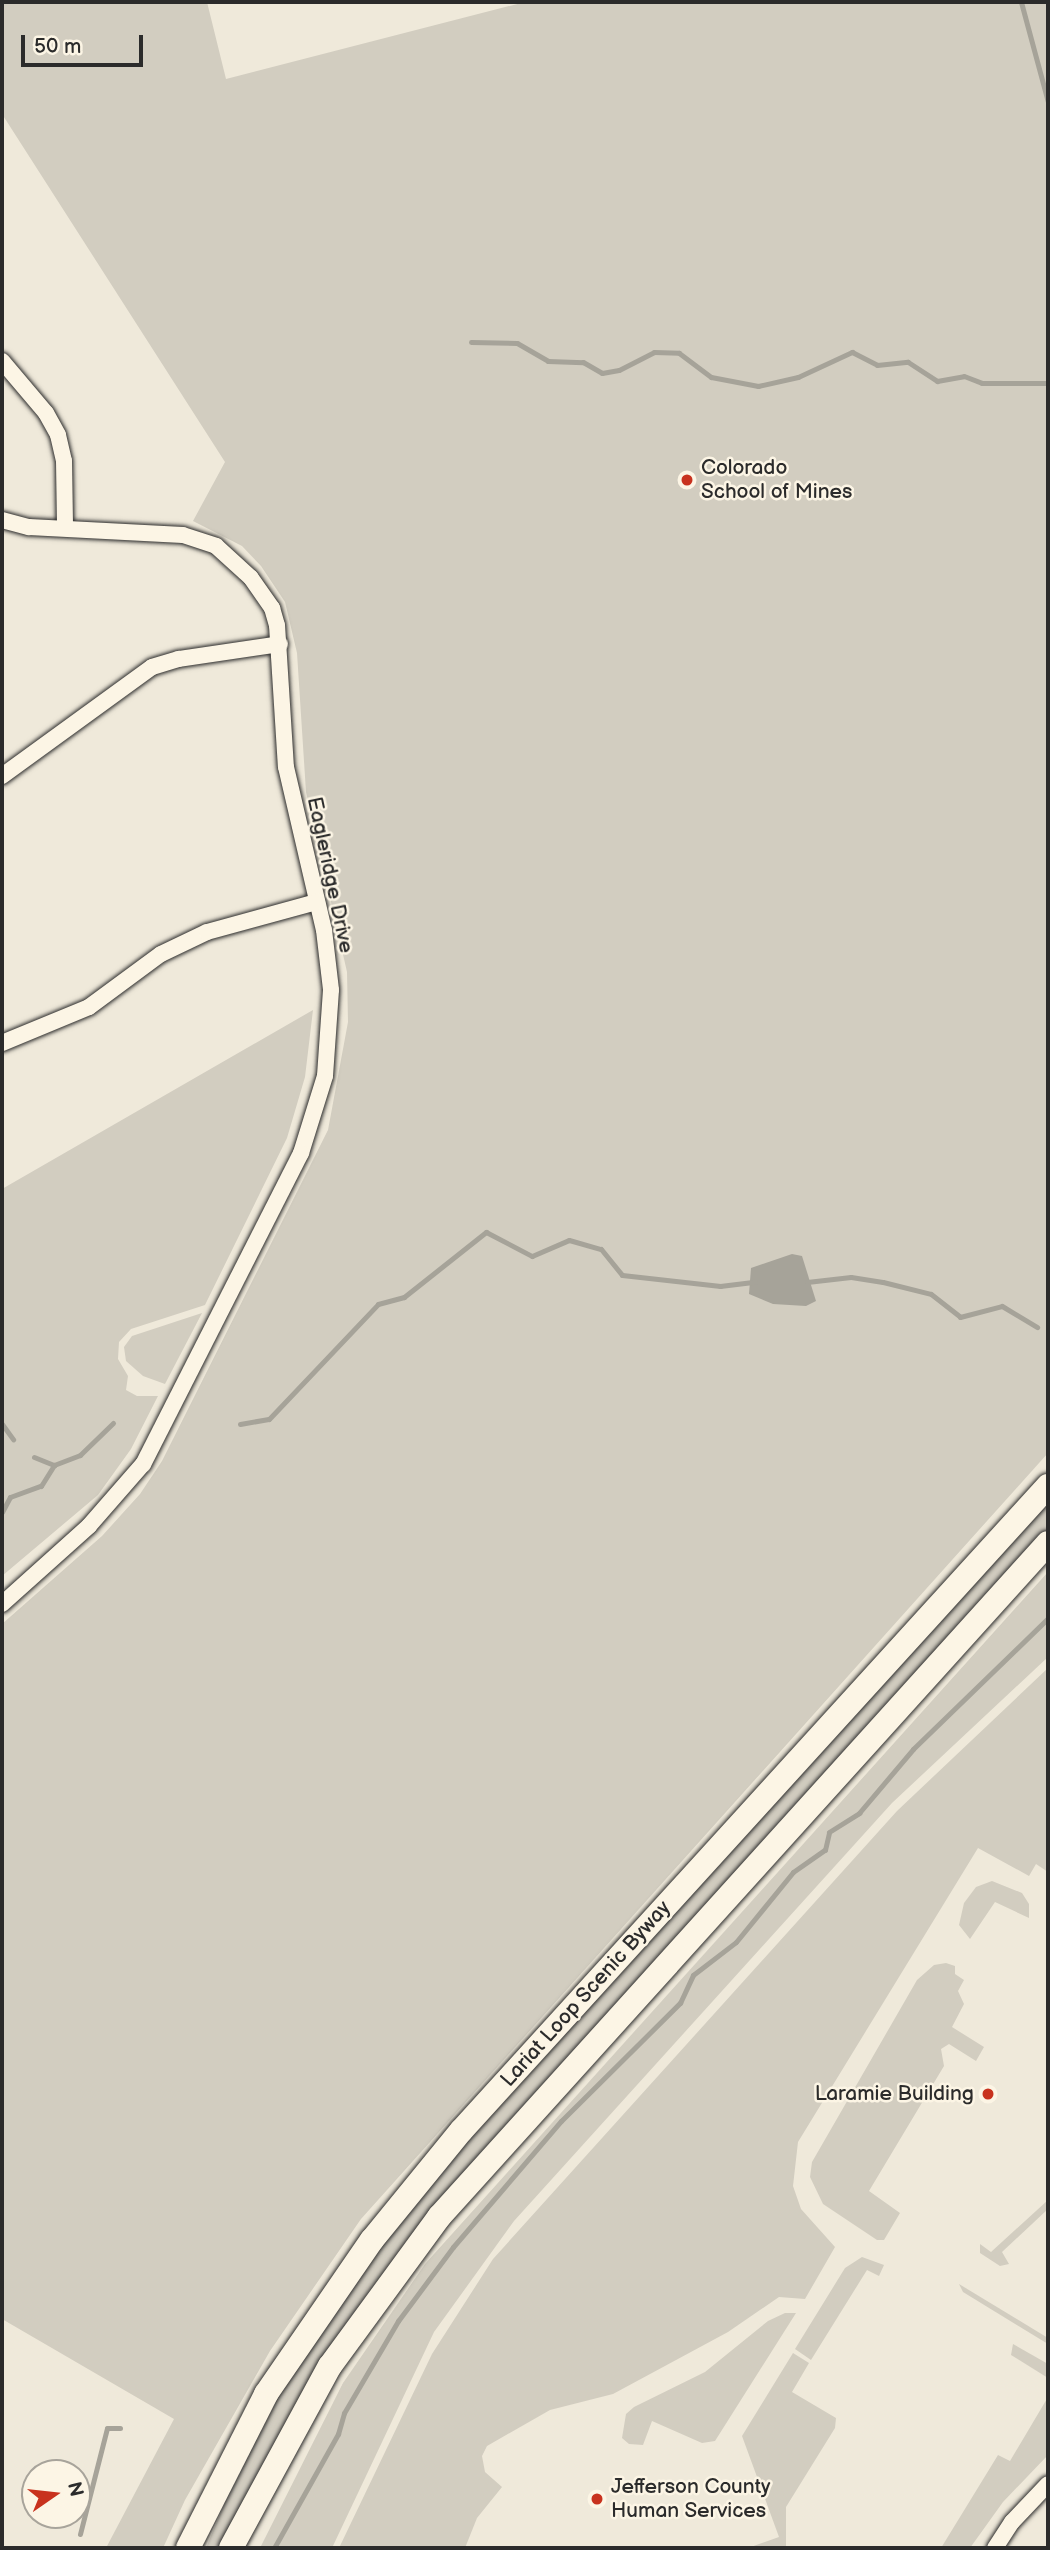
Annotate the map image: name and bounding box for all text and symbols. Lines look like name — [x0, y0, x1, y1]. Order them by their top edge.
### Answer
scale bar — [24, 21, 147, 65]
text: 50 m — [34, 34, 81, 59]
place label: Colorado School of Mines — [701, 455, 852, 505]
marker: Colorado School of Mines — [679, 472, 695, 488]
street label: Eagleridge Drive — [301, 795, 359, 955]
street label: Lariat Loop Scenic Byway — [496, 1896, 676, 2092]
place label: Laramie Building — [815, 2081, 974, 2107]
marker: Laramie Building — [980, 2086, 996, 2102]
north arrow — [21, 2459, 91, 2529]
place label: Jefferson County Human Services — [611, 2474, 771, 2524]
text: N — [62, 2480, 88, 2499]
marker: Jefferson County Human Services — [589, 2491, 605, 2507]

